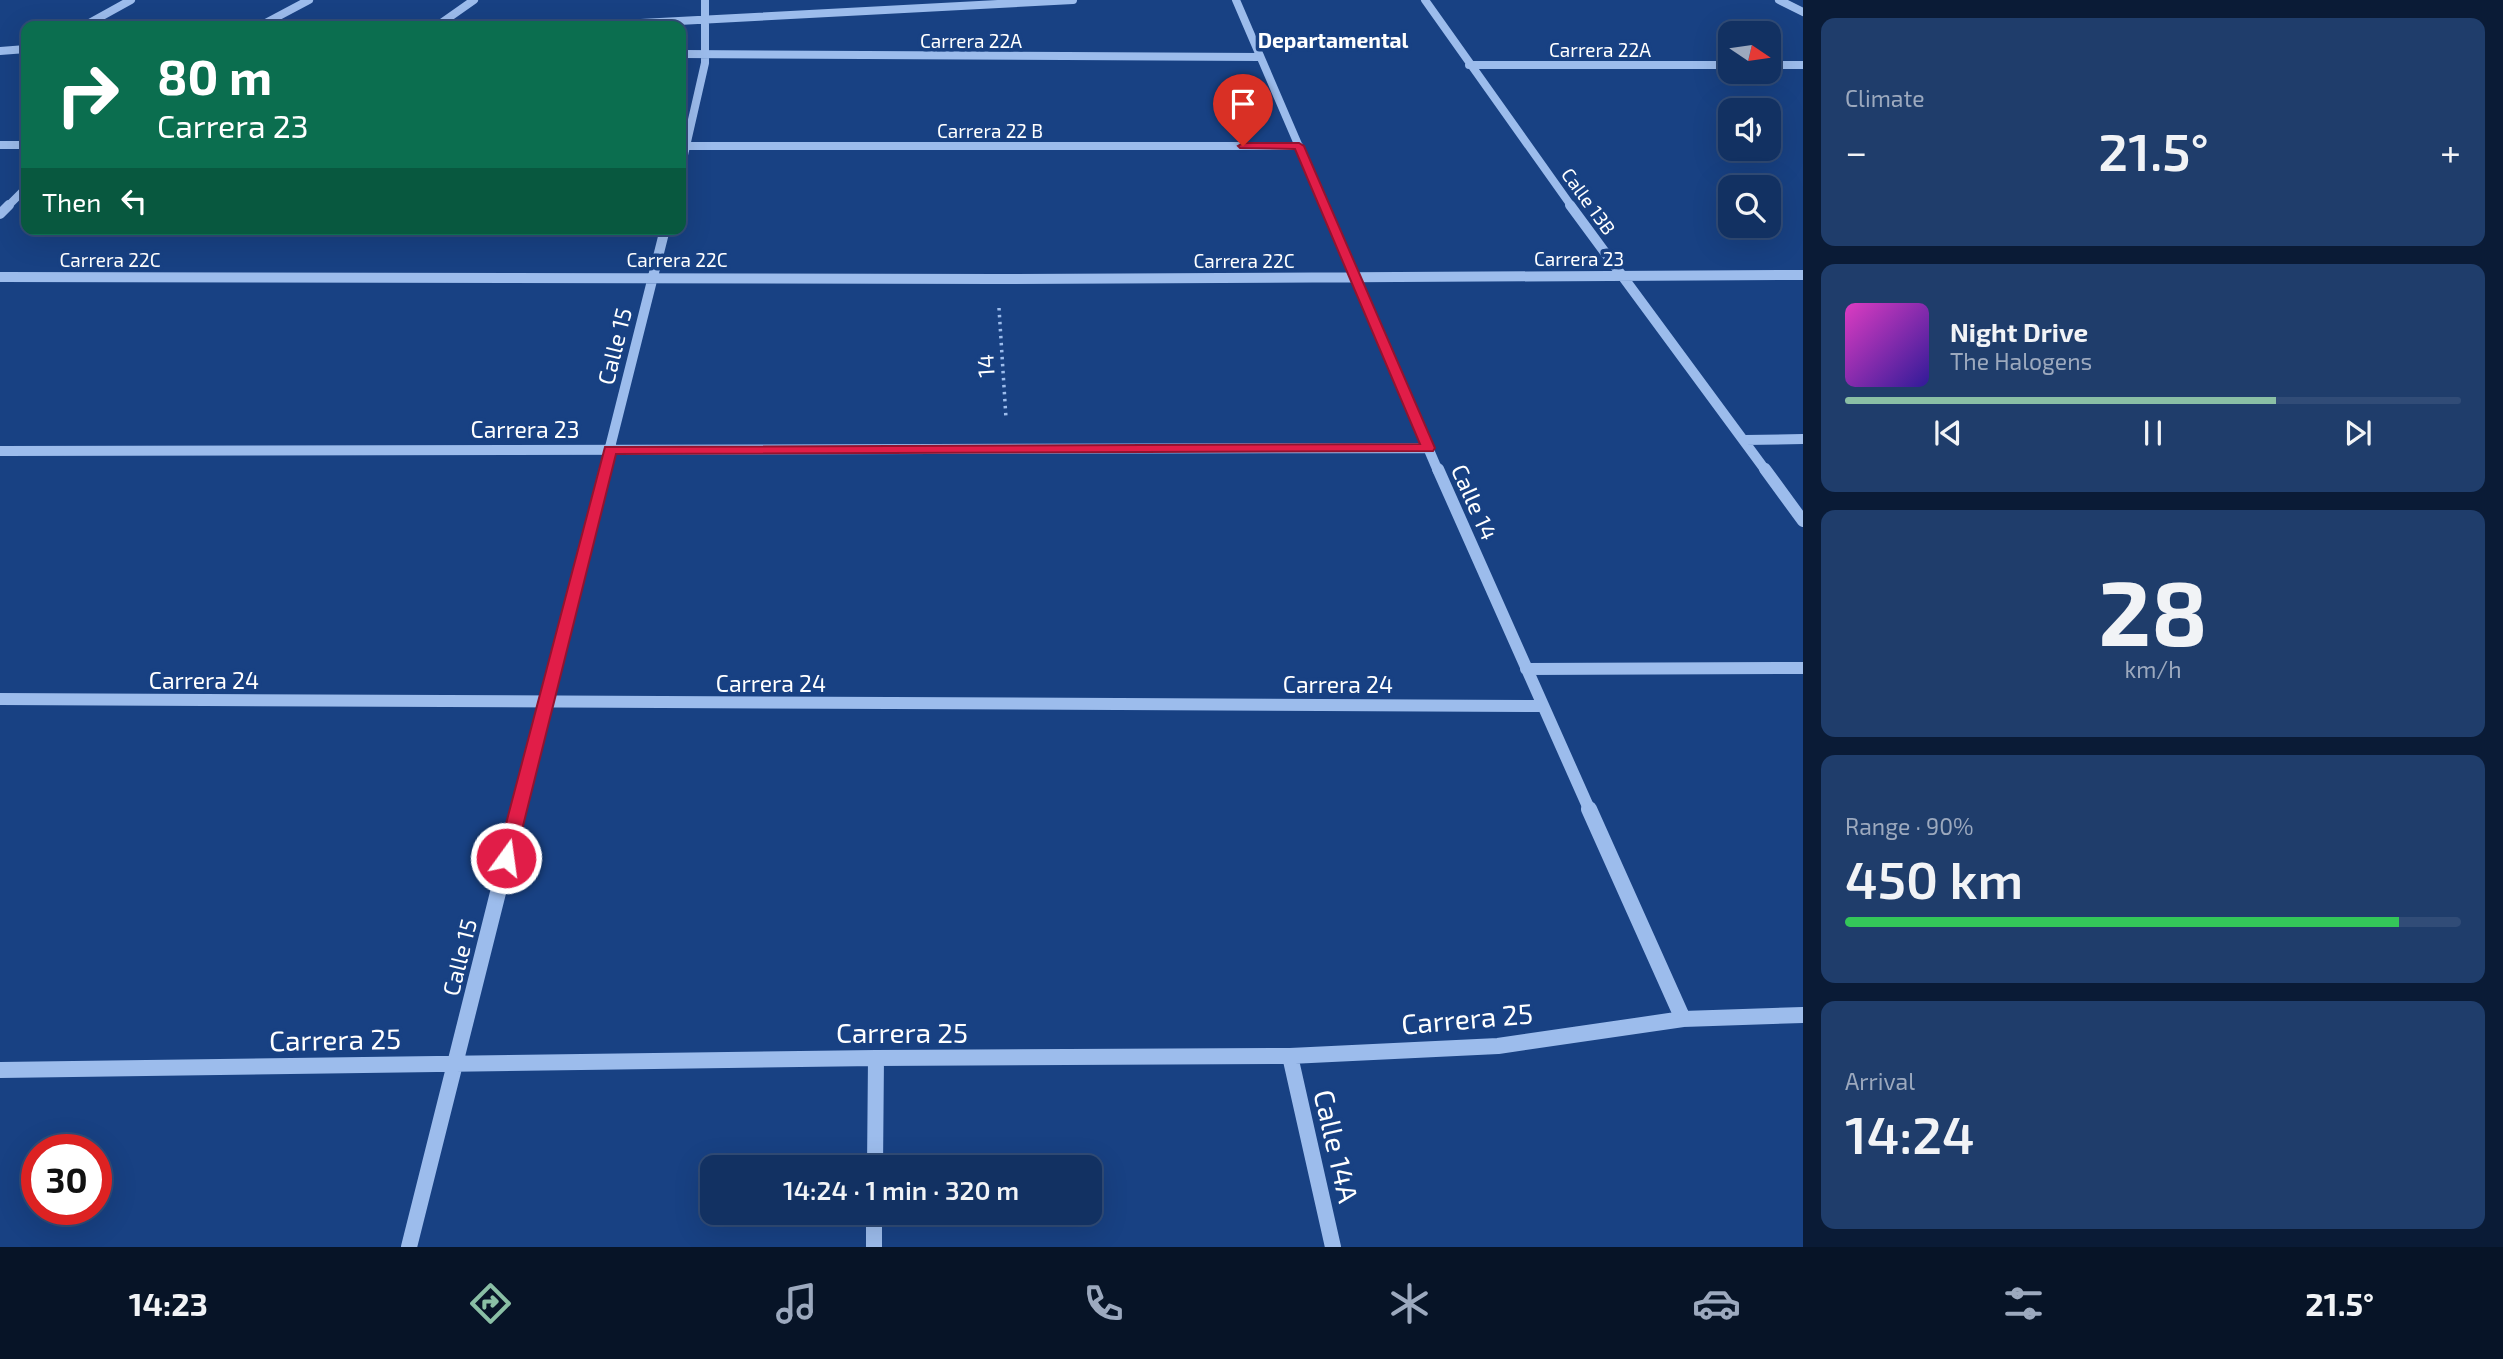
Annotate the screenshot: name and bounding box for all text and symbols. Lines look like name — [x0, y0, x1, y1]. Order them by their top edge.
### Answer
north arrow — [1718, 21, 1782, 84]
map controls — [1718, 21, 1781, 238]
district label: Departamental — [1258, 27, 1408, 52]
street label: Carrera 22A — [920, 29, 1022, 52]
street label: Carrera 22A — [1549, 38, 1651, 61]
text: 80 m — [157, 46, 272, 105]
icon: right — [42, 49, 133, 140]
pin — [1213, 74, 1273, 146]
text: Climate — [1845, 84, 1925, 112]
icon: arrive — [1224, 85, 1262, 123]
button: sound — [1718, 98, 1781, 161]
text: Carrera 23 — [157, 106, 309, 144]
street label: Carrera 22 B — [937, 119, 1043, 142]
text: 21.5° — [2098, 119, 2209, 181]
text: − — [1845, 128, 1867, 174]
text: + — [2440, 128, 2461, 174]
street label: Calle 13B — [1557, 163, 1621, 239]
button: search — [1718, 175, 1781, 238]
icon: left — [115, 182, 153, 220]
text: Then — [42, 186, 101, 217]
street label: Carrera 23 — [1534, 247, 1624, 270]
street label: Carrera 22C — [60, 248, 161, 271]
street label: Carrera 22C — [627, 248, 728, 271]
street label: Carrera 22C — [1194, 249, 1295, 272]
street label: Calle 15 — [591, 305, 637, 387]
text: Night Drive — [1950, 316, 2088, 347]
text: The Halogens — [1950, 347, 2092, 375]
street label: 14 — [970, 353, 1000, 379]
icon: previous — [1929, 414, 1967, 452]
icon: pause — [2134, 414, 2172, 452]
icon: next — [2339, 414, 2377, 452]
street label: Carrera 23 — [471, 415, 579, 443]
street label: Calle 14 — [1446, 460, 1504, 544]
text: 28 — [2098, 555, 2208, 664]
text: km/h — [2124, 655, 2182, 683]
street label: Carrera 24 — [149, 666, 259, 694]
street label: Carrera 24 — [716, 669, 826, 697]
street label: Carrera 24 — [1283, 670, 1393, 698]
text: Range · 90% — [1845, 812, 1974, 840]
position arrow — [469, 821, 543, 895]
text: 450 km — [1845, 847, 2023, 909]
street label: Calle 15 — [436, 916, 482, 998]
street label: Carrera 25 — [1400, 995, 1534, 1041]
street label: Carrera 25 — [836, 1015, 968, 1049]
street label: Carrera 25 — [269, 1021, 401, 1057]
text: Arrival — [1845, 1067, 1915, 1095]
street label: Calle 14A — [1307, 1086, 1367, 1206]
text: 14:24 — [1845, 1102, 1975, 1164]
speed limit sign: 30 — [21, 1134, 112, 1225]
text: 14:24 · 1 min · 320 m — [783, 1174, 1019, 1205]
icon: directions — [466, 1279, 515, 1328]
icon: music — [772, 1279, 821, 1328]
icon: phone — [1079, 1279, 1128, 1328]
icon: climate — [1385, 1279, 1434, 1328]
icon: car — [1692, 1279, 1741, 1328]
icon: filters — [1999, 1279, 2048, 1328]
text: 14:23 — [129, 1284, 208, 1322]
text: 21.5° — [2305, 1284, 2374, 1322]

